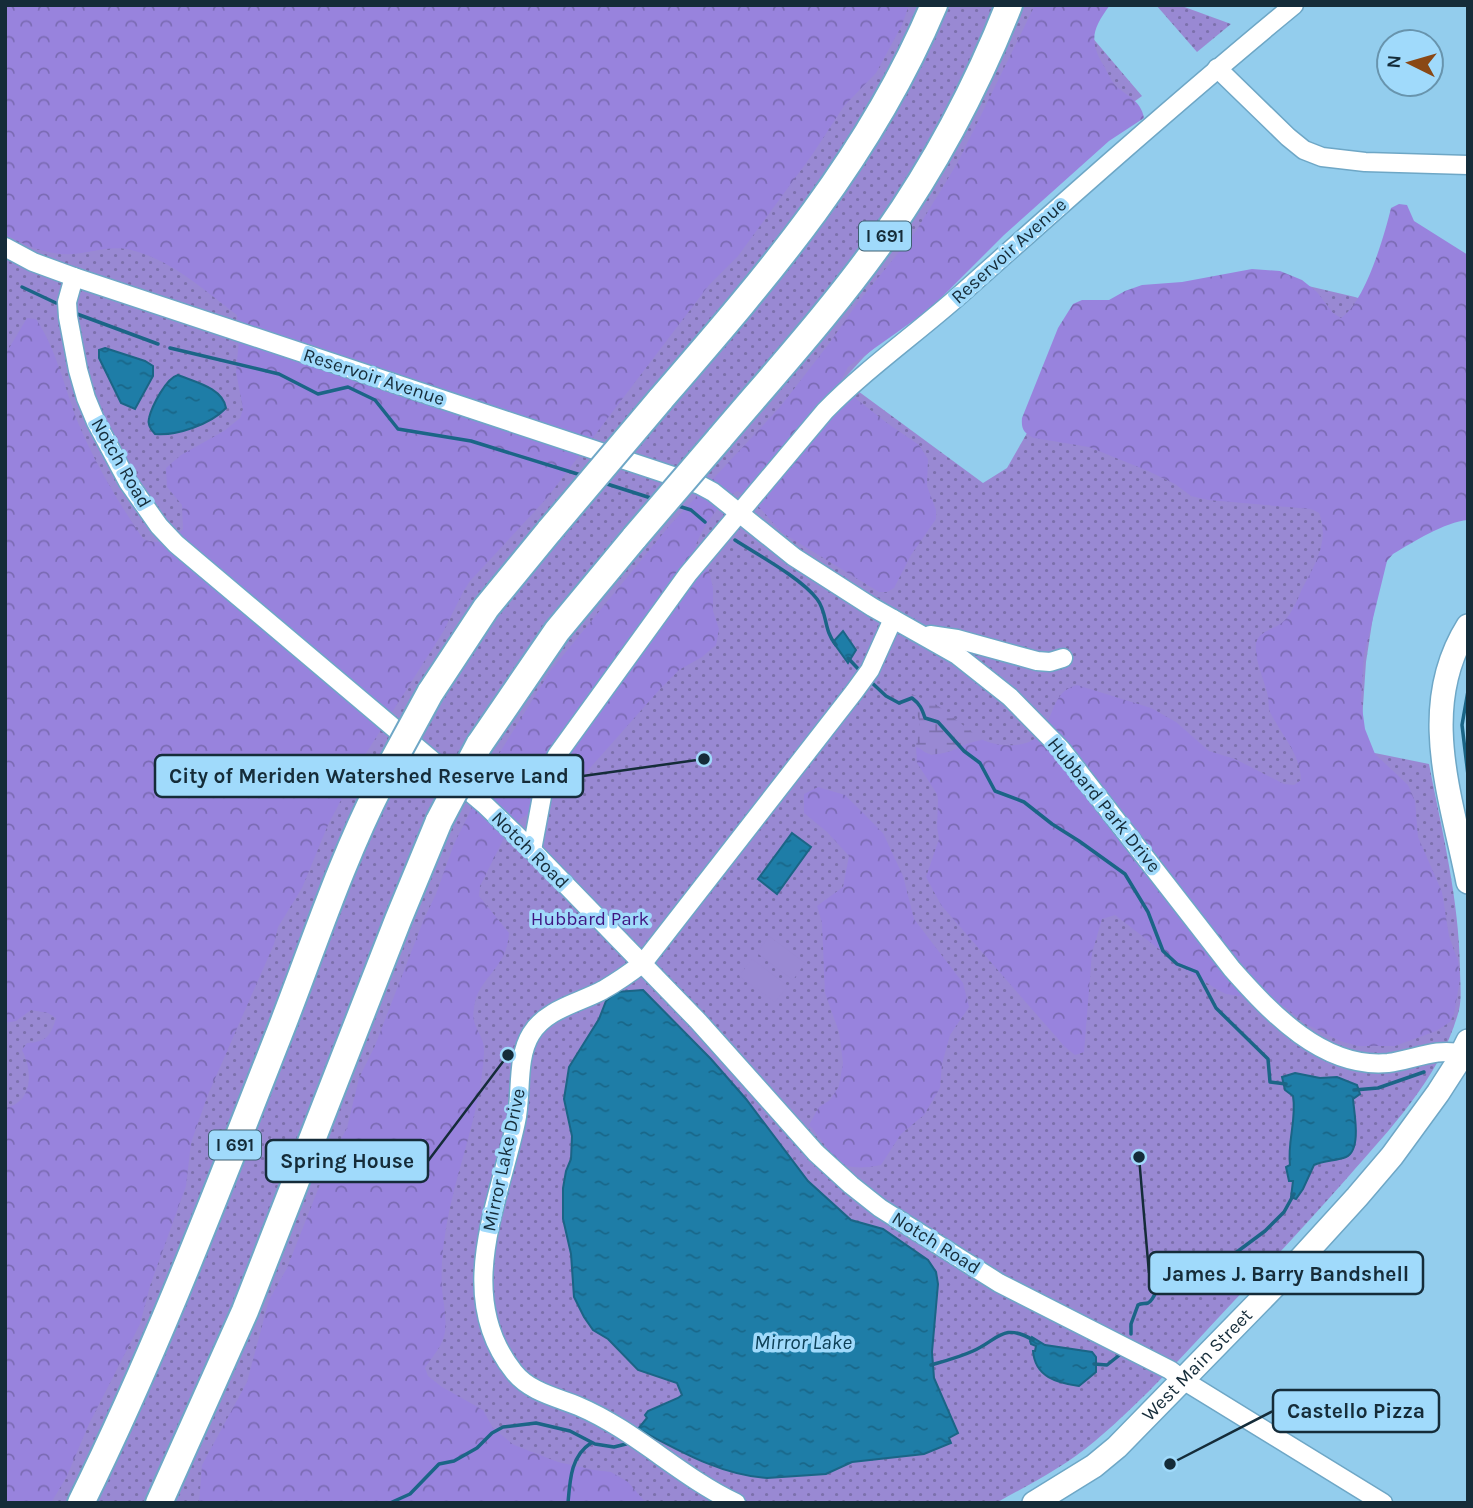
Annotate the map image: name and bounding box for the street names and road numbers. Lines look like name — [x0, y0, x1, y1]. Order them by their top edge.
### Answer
street label: Reservoir Avenue — [947, 193, 1071, 309]
road number: I 691 — [859, 222, 911, 250]
street label: Reservoir Avenue — [300, 344, 448, 410]
street label: Notch Road — [86, 414, 156, 512]
street label: Hubbard Park Drive — [1043, 733, 1165, 877]
street label: Notch Road — [487, 807, 573, 893]
street label: Mirror Lake Drive — [478, 1086, 530, 1234]
road number: I 691 — [209, 1130, 261, 1160]
street label: Notch Road — [888, 1207, 984, 1279]
street label: West Main Street — [1137, 1304, 1257, 1426]

